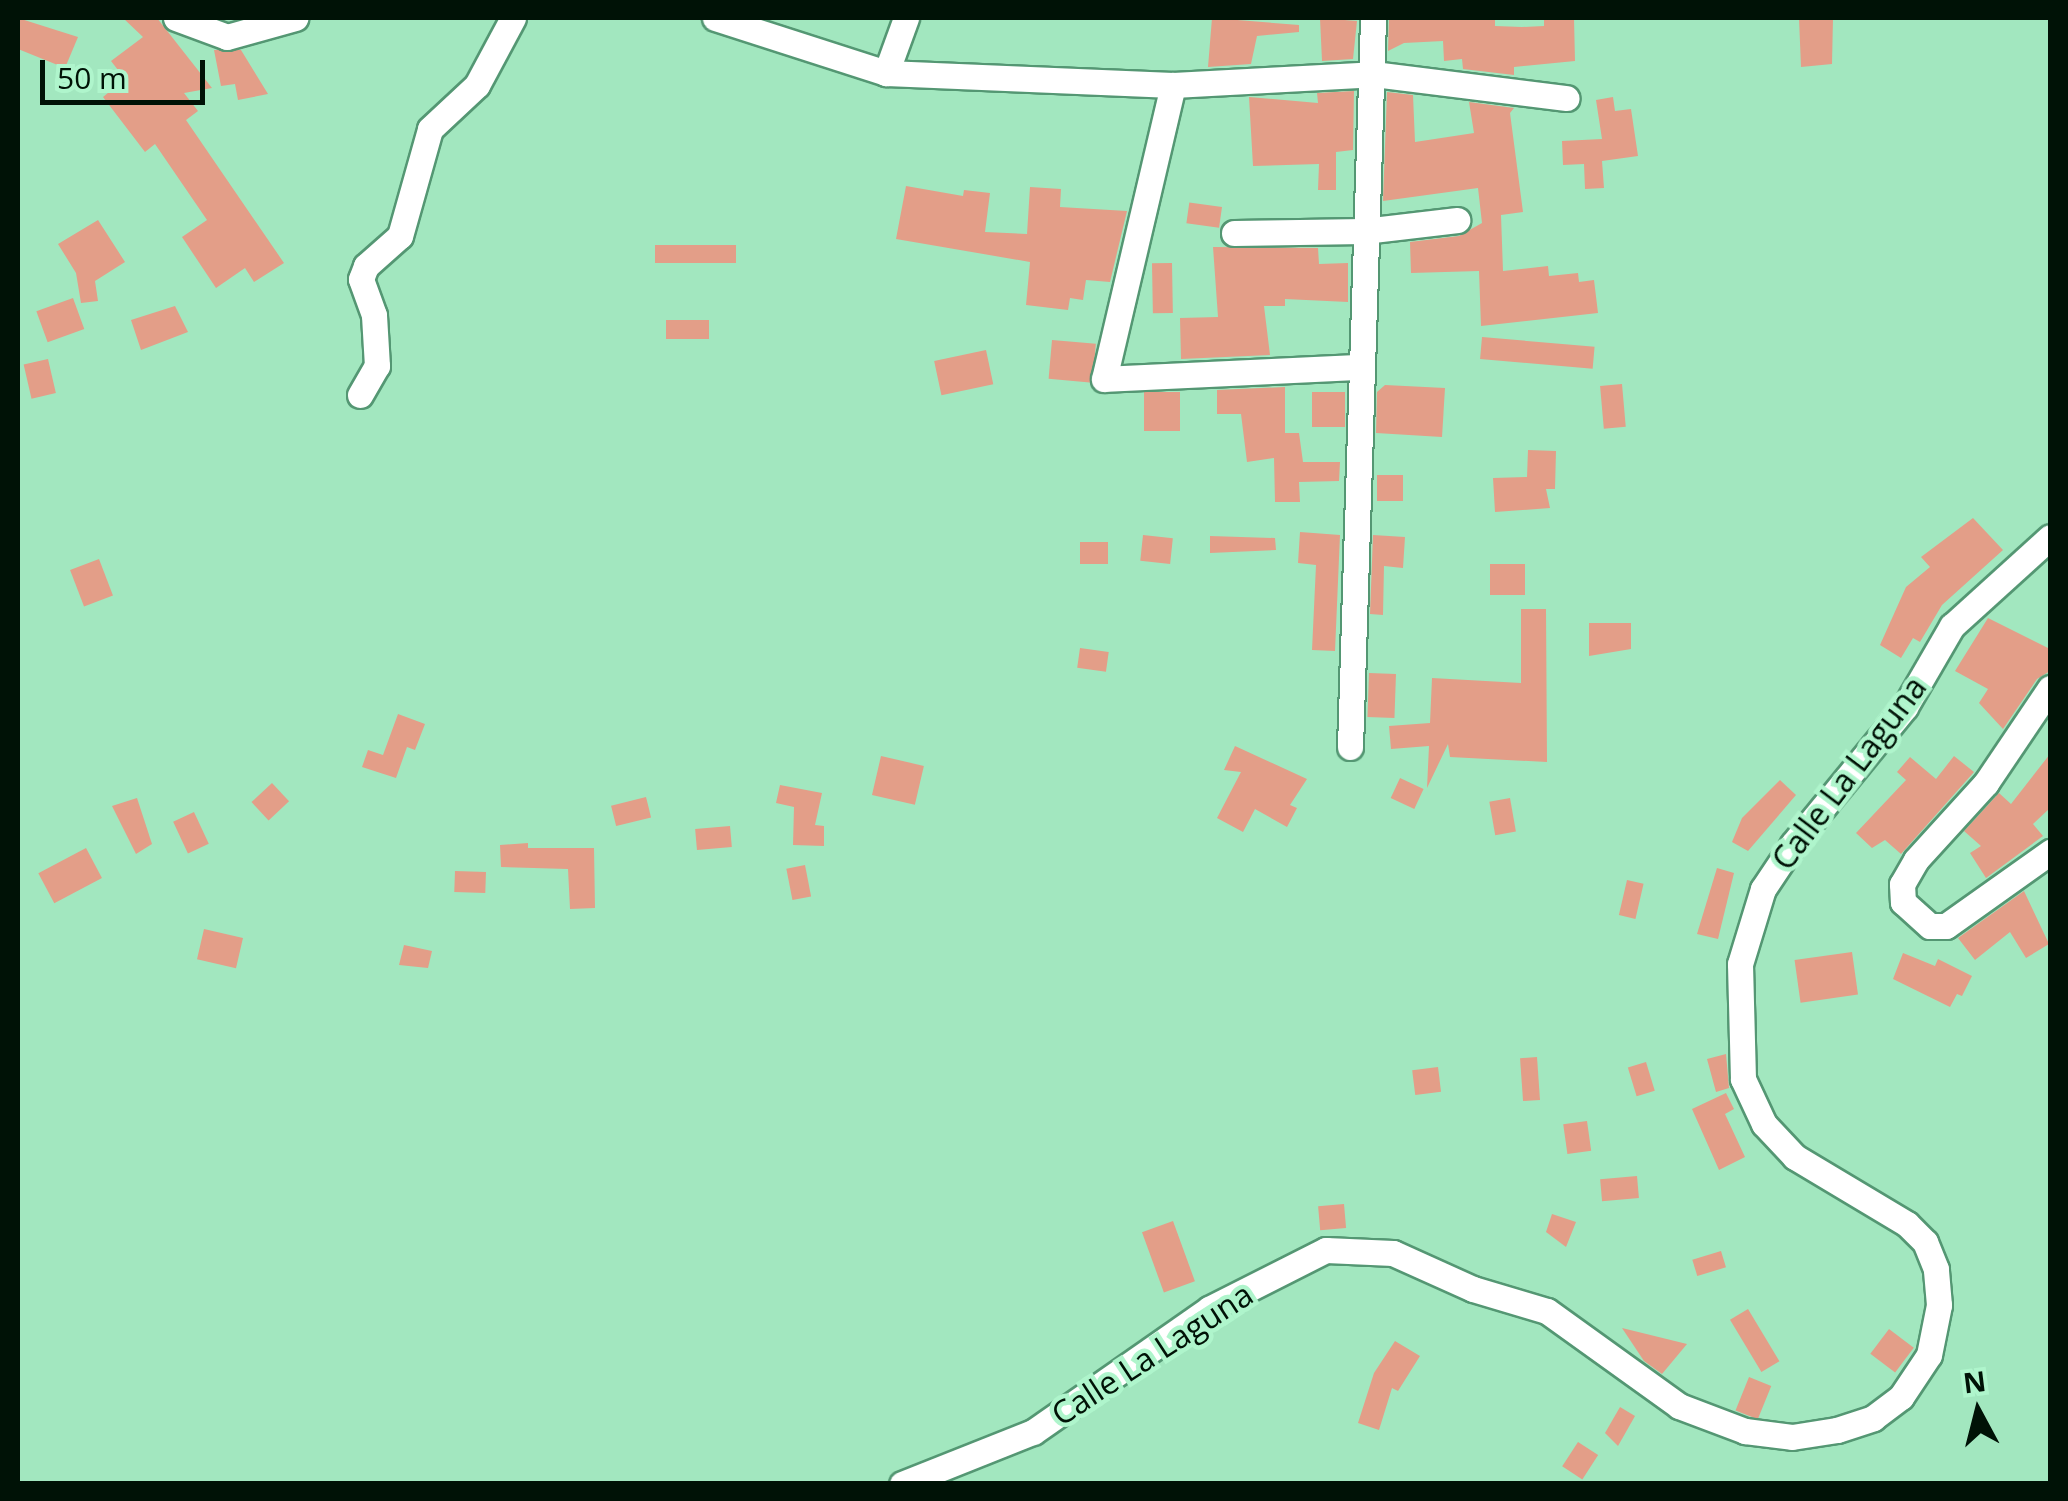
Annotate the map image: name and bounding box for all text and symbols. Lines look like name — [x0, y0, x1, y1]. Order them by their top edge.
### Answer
scale bar — [45, 40, 210, 102]
text: 50 m — [57, 57, 127, 98]
street label: Calle La Laguna — [1764, 669, 1934, 877]
street label: Calle La Laguna — [1044, 1275, 1260, 1433]
north arrow — [1928, 1361, 2028, 1461]
text: N — [1961, 1361, 1988, 1401]

